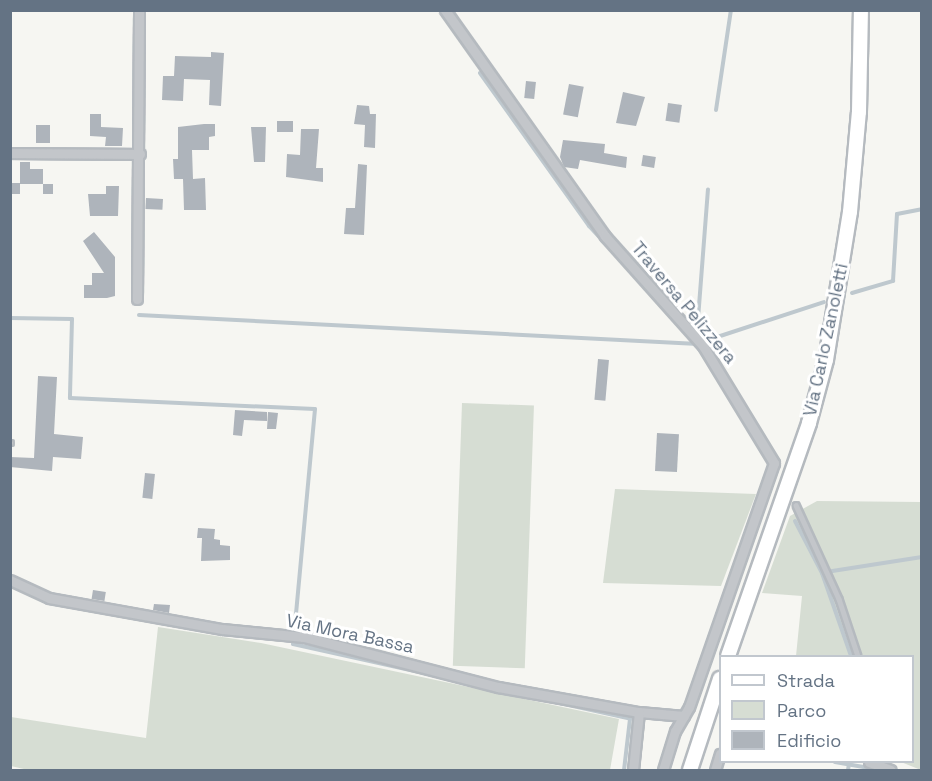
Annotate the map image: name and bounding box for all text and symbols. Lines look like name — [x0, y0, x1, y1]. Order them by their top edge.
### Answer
street label: Traversa Pelizzera — [627, 238, 741, 368]
street label: Via Carlo Zanoletti — [799, 262, 853, 418]
street label: Via Mora Bassa — [284, 610, 416, 658]
legend — [719, 655, 914, 763]
text: Strada — [777, 669, 835, 692]
text: Parco — [777, 699, 826, 722]
text: Edificio — [777, 729, 841, 752]

